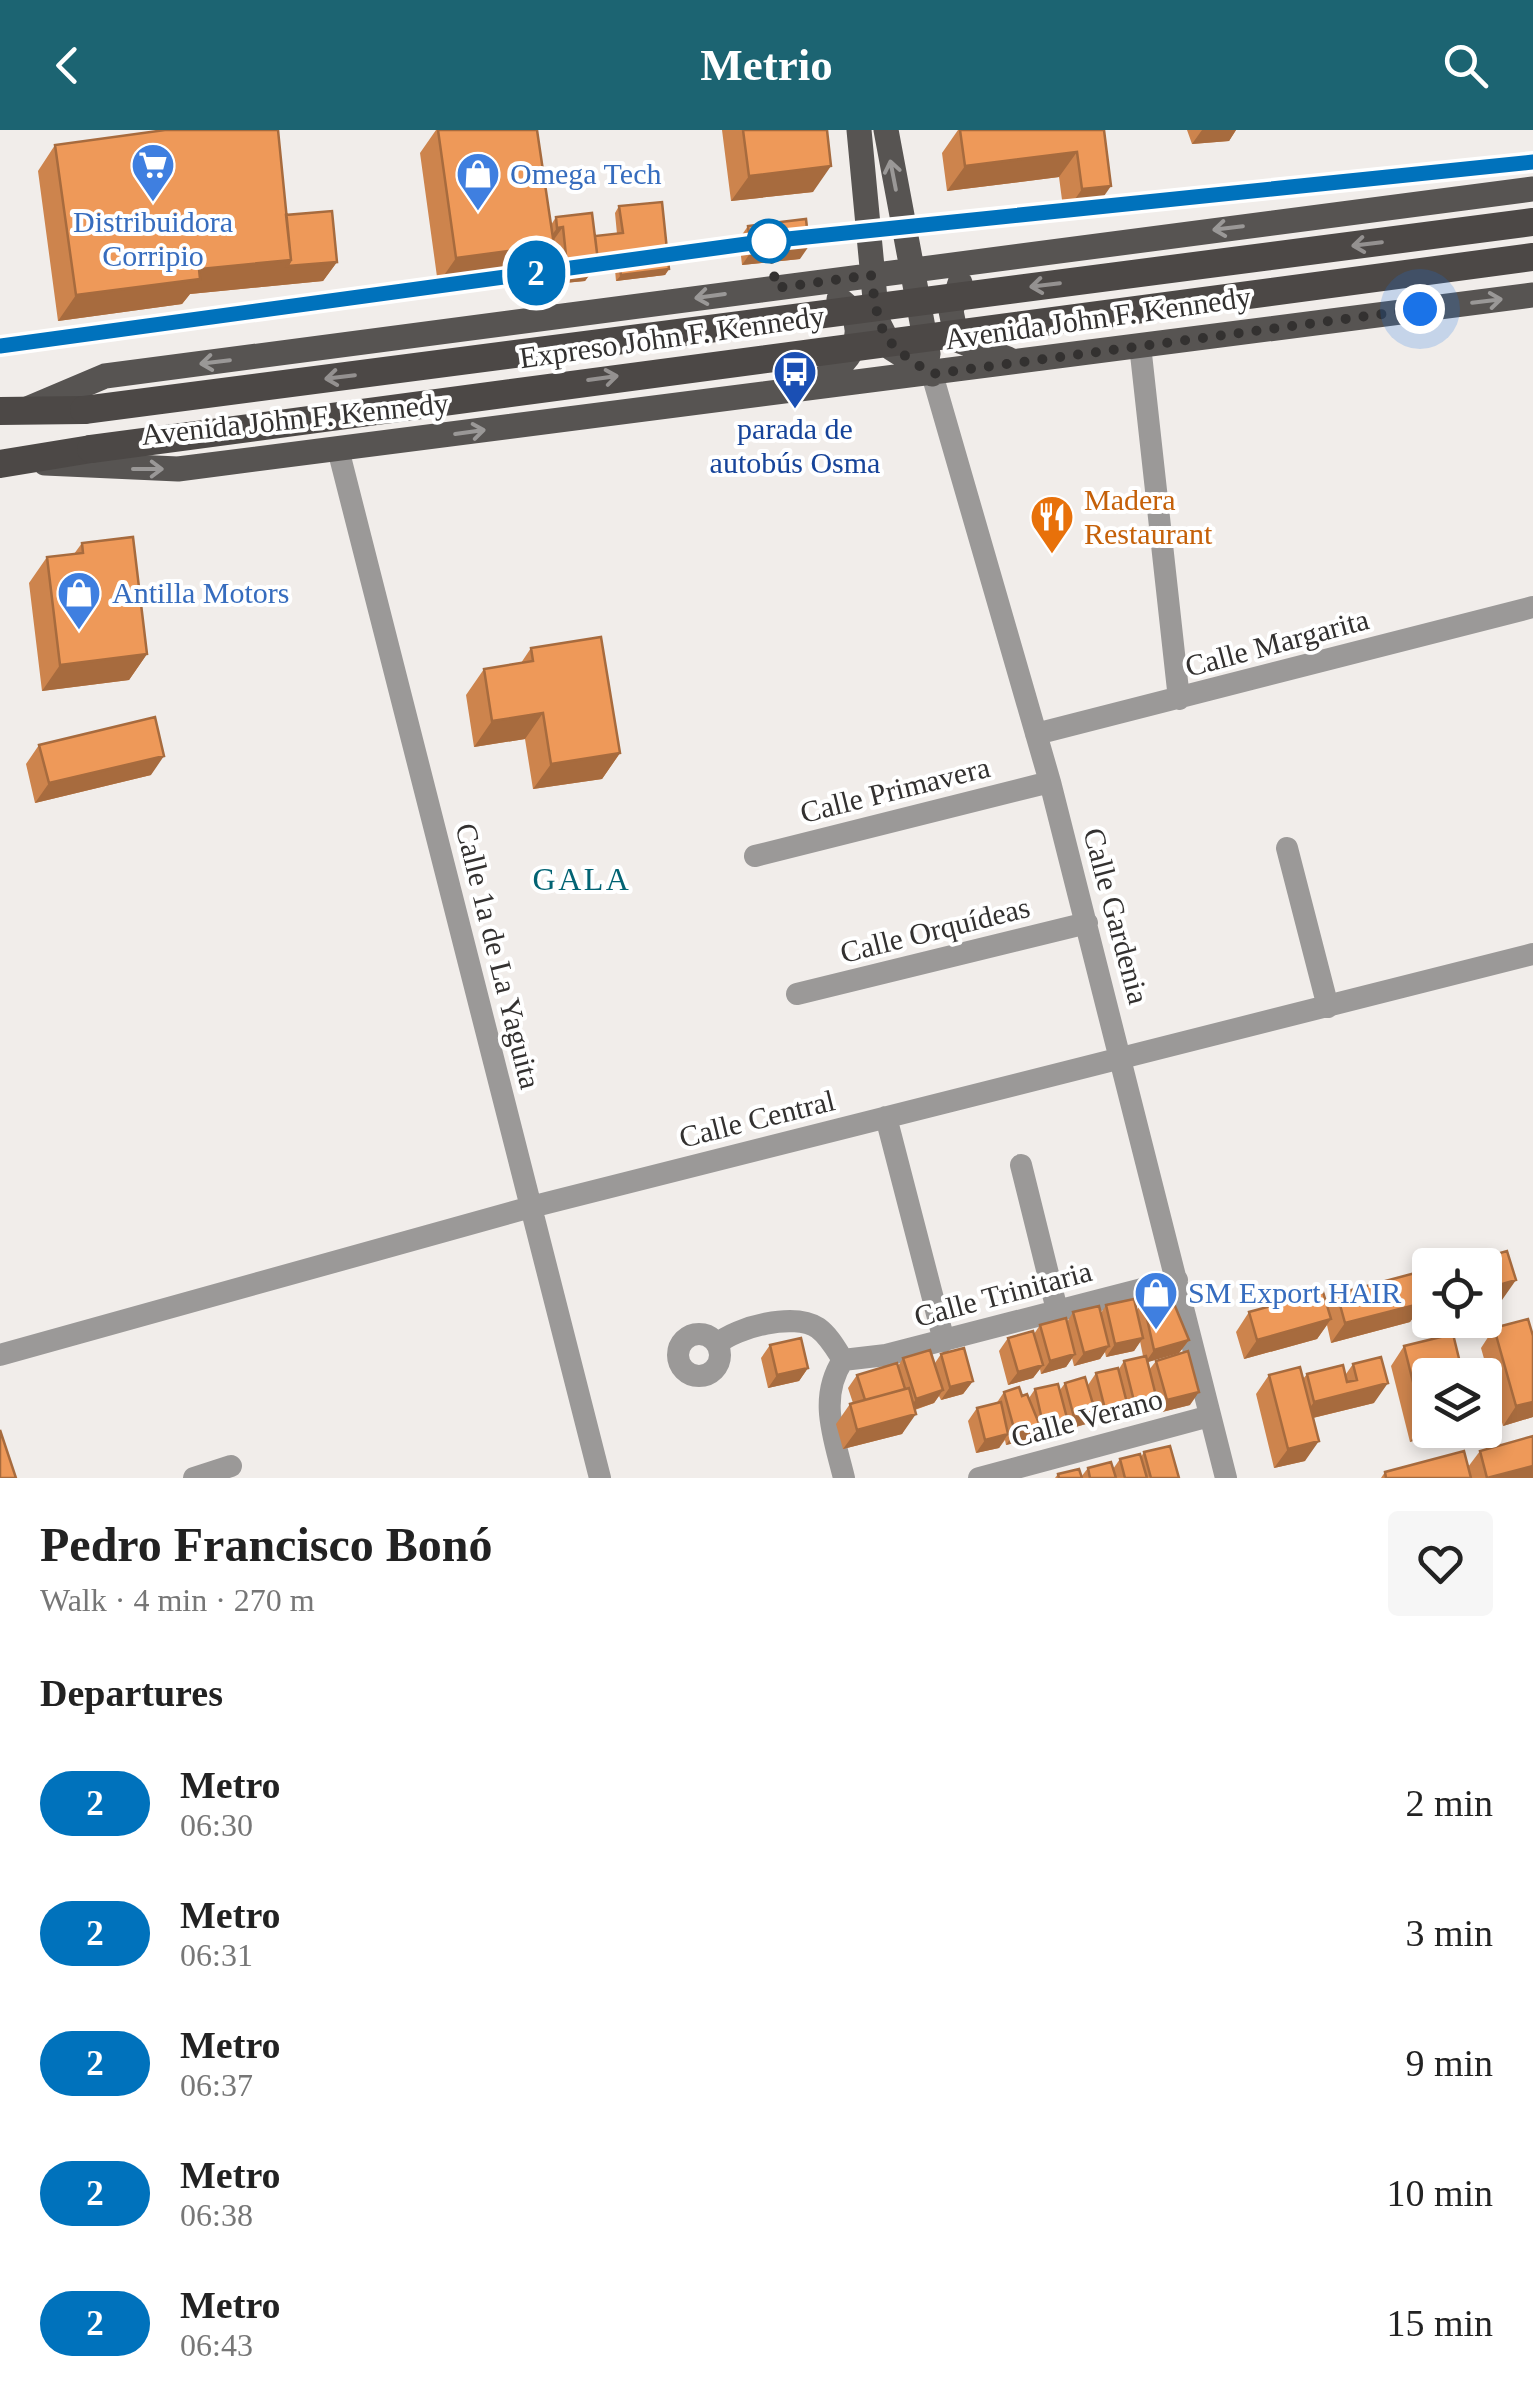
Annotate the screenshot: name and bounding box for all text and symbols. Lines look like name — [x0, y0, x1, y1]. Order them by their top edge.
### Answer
icon: back — [40, 38, 95, 93]
icon: search — [1438, 38, 1493, 93]
text: Metrio — [700, 40, 833, 90]
supermarket icon: Distribuidora Corripio — [130, 142, 176, 203]
shop icon: Omega Tech — [455, 151, 501, 212]
place label: Omega Tech — [510, 157, 661, 190]
one-way arrow — [883, 159, 902, 192]
place label: Distribuidora Corripio — [73, 205, 233, 272]
unlabelled marker — [748, 220, 790, 262]
one-way arrow — [1212, 220, 1245, 238]
one-way arrow — [1351, 235, 1384, 253]
line badge: 2 — [504, 240, 568, 306]
text: 2 — [527, 254, 545, 293]
one-way arrow — [1029, 277, 1061, 295]
street label: Avenida John F. Kennedy — [943, 280, 1253, 355]
your location — [1395, 284, 1445, 334]
one-way arrow — [695, 288, 727, 306]
one-way arrow — [1470, 291, 1502, 309]
street label: Expreso John F. Kennedy — [517, 299, 827, 374]
bus stop icon: parada de autobús Osma — [772, 349, 818, 410]
one-way arrow — [199, 353, 231, 371]
one-way arrow — [325, 368, 357, 386]
one-way arrow — [587, 369, 619, 387]
street label: Avenida John F. Kennedy — [140, 386, 450, 451]
place label: parada de autobús Osma — [710, 412, 880, 479]
one-way arrow — [454, 423, 486, 441]
one-way arrow — [130, 460, 163, 478]
place label: Madera Restaurant — [1084, 483, 1213, 550]
restaurant icon: Madera Restaurant — [1029, 494, 1075, 555]
shop icon: Antilla Motors — [56, 570, 102, 631]
place label: Antilla Motors — [112, 576, 290, 609]
street label: Calle Margarita — [1182, 602, 1372, 683]
street label: Calle Primavera — [797, 750, 993, 829]
street label: Calle 1a de La Yaguita — [450, 820, 547, 1092]
street label: Calle Gardenia — [1077, 824, 1156, 1007]
district label: GALA — [533, 861, 631, 897]
street label: Calle Orquídeas — [837, 890, 1033, 969]
street label: Calle Central — [676, 1083, 838, 1154]
map controls — [1412, 1248, 1502, 1448]
button: locate — [1412, 1248, 1502, 1338]
street label: Calle Trinitaria — [910, 1254, 1095, 1333]
shop icon: SM Export HAIR — [1133, 1270, 1179, 1331]
place label: SM Export HAIR — [1188, 1276, 1401, 1309]
button: layers — [1412, 1358, 1502, 1448]
street label: Calle Verano — [1008, 1381, 1166, 1454]
button: heart — [1388, 1511, 1493, 1616]
text: Pedro Francisco Bonó — [40, 1518, 492, 1571]
text: Walk · 4 min · 270 m — [40, 1582, 315, 1618]
text: Departures — [40, 1672, 223, 1714]
text: Metro — [180, 1764, 281, 1806]
text: 2 min — [1405, 1782, 1493, 1824]
text: 2 — [86, 1784, 104, 1823]
text: 06:30 — [180, 1807, 253, 1843]
text: Metro — [180, 1894, 281, 1936]
text: 3 min — [1405, 1912, 1493, 1954]
text: 2 — [86, 1914, 104, 1953]
text: 06:31 — [180, 1937, 253, 1973]
text: Metro — [180, 2024, 281, 2066]
text: 9 min — [1405, 2042, 1493, 2084]
text: 2 — [86, 2044, 104, 2083]
text: 06:37 — [180, 2067, 253, 2103]
text: Metro — [180, 2154, 281, 2196]
text: 10 min — [1386, 2172, 1493, 2214]
text: 2 — [86, 2174, 104, 2213]
text: 06:38 — [180, 2197, 253, 2233]
text: Metro — [180, 2284, 281, 2326]
text: 15 min — [1386, 2302, 1493, 2344]
text: 2 — [86, 2304, 104, 2343]
text: 06:43 — [180, 2327, 253, 2363]

